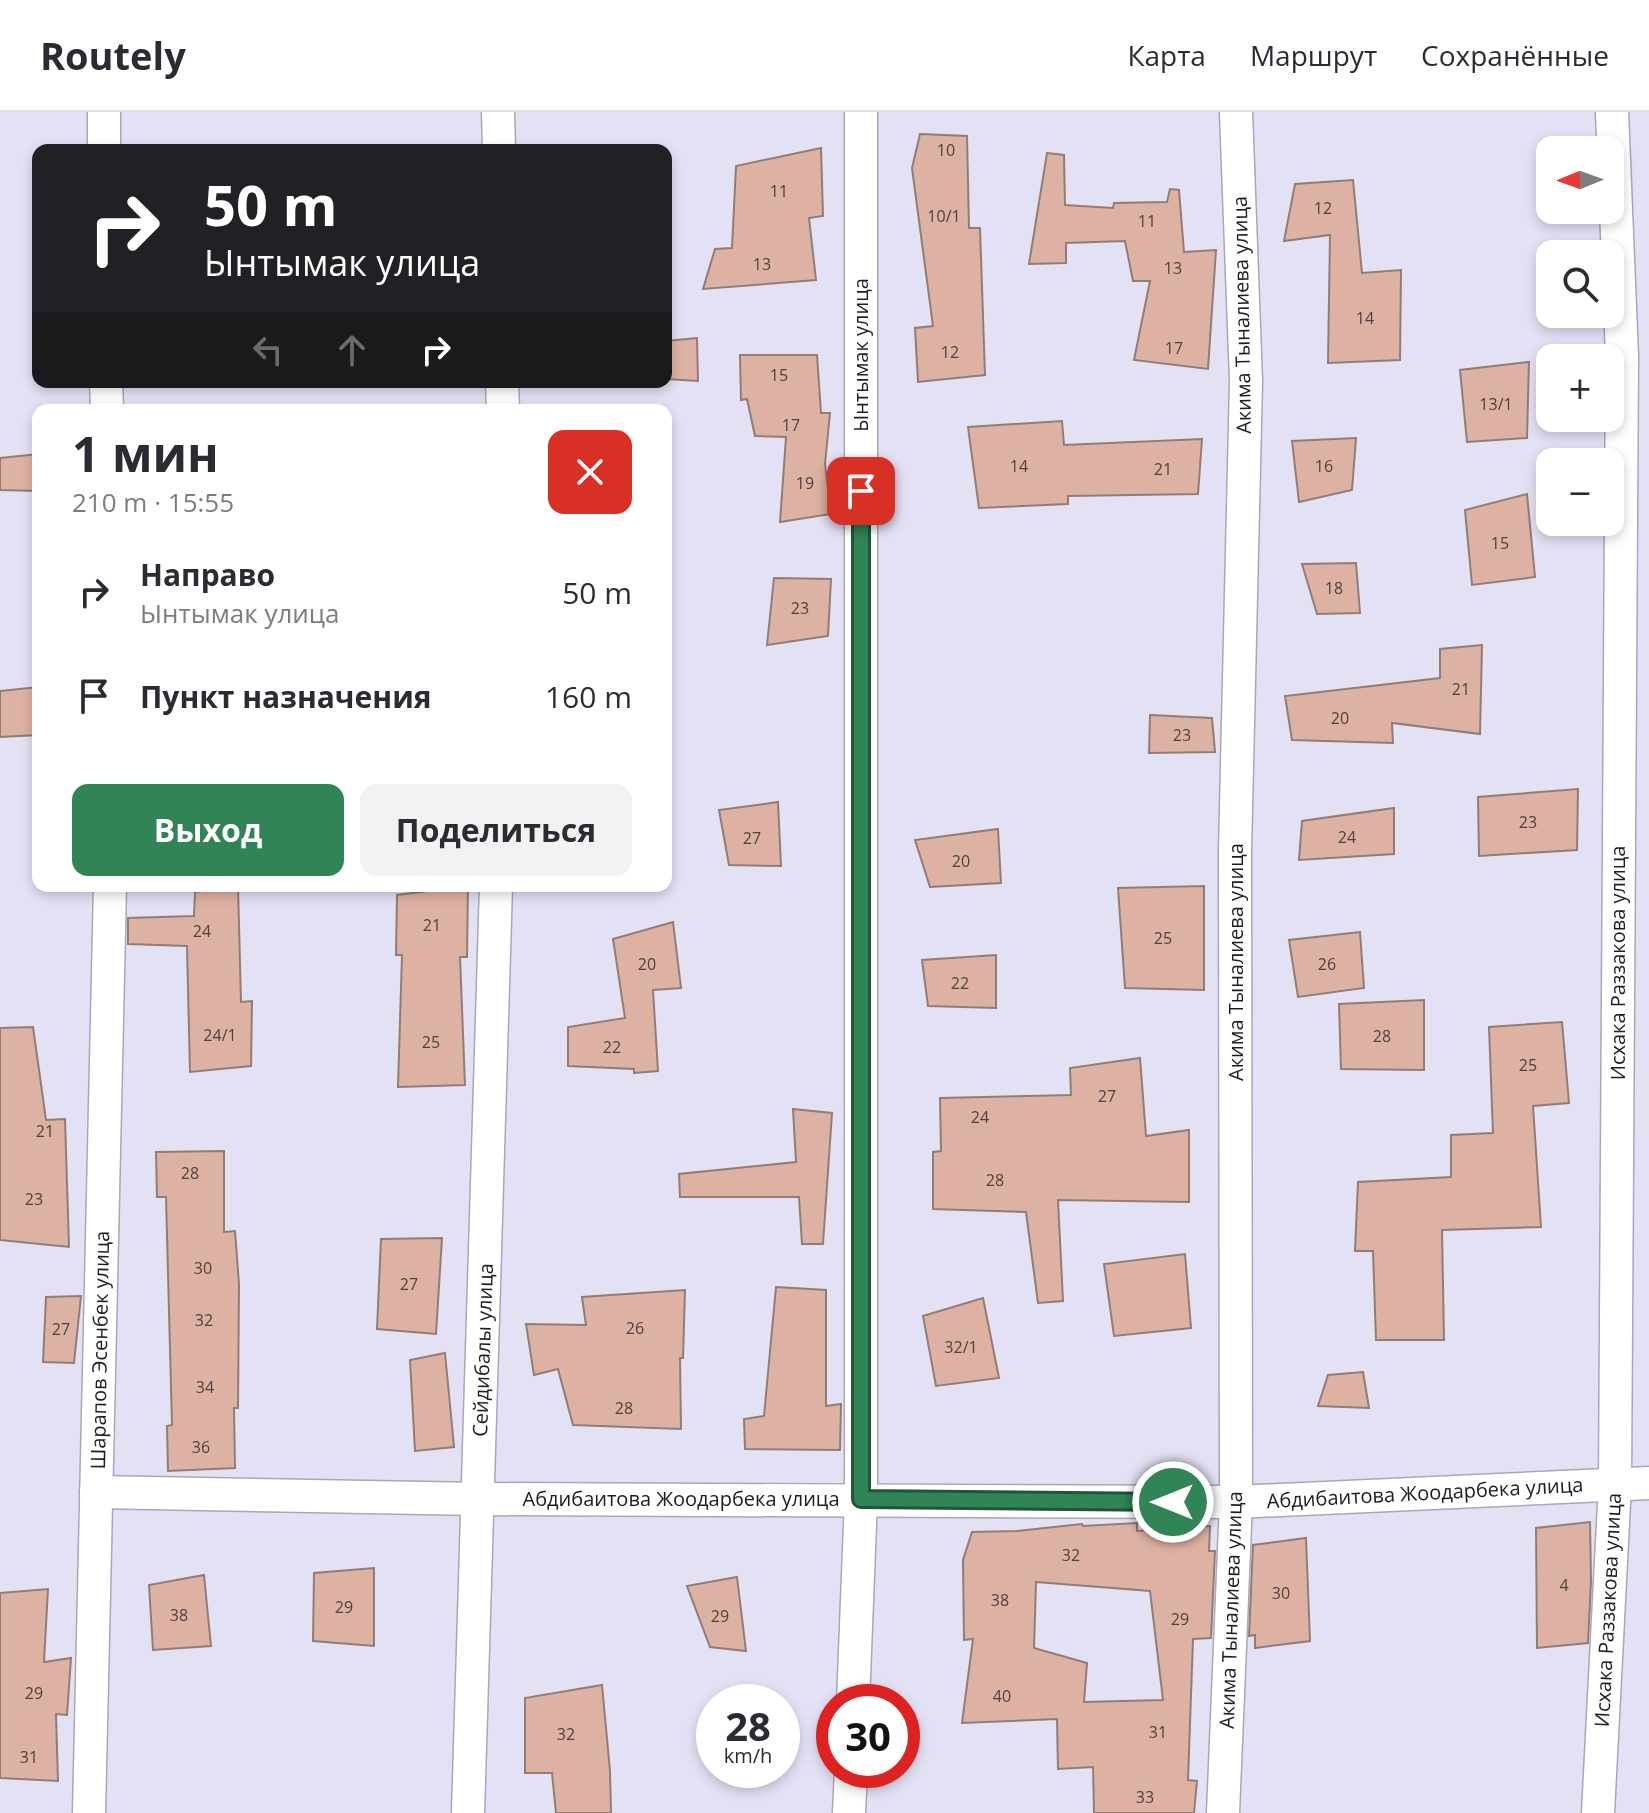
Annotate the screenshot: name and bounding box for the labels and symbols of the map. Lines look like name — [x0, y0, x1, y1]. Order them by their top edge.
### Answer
north arrow — [1536, 136, 1624, 224]
house number: 10 — [937, 139, 955, 161]
house number: 11 — [770, 180, 788, 202]
street label: Акима Тыналиева улица — [1226, 196, 1257, 434]
house number: 12 — [1314, 197, 1332, 219]
house number: 10/1 — [927, 205, 961, 227]
house number: 11 — [1138, 210, 1156, 232]
house number: 13 — [753, 253, 771, 275]
house number: 13 — [1164, 257, 1182, 279]
street label: Ынтымак улица — [847, 278, 874, 432]
house number: 14 — [1356, 307, 1374, 329]
house number: 17 — [1165, 337, 1183, 359]
house number: 12 — [941, 341, 959, 363]
house number: 15 — [770, 364, 788, 386]
house number: 13/1 — [1479, 393, 1513, 415]
house number: 17 — [782, 414, 800, 436]
house number: 14 — [1010, 455, 1028, 477]
house number: 16 — [1315, 455, 1333, 477]
pin — [827, 457, 895, 525]
house number: 21 — [1154, 458, 1172, 480]
house number: 19 — [796, 472, 814, 494]
house number: 15 — [1491, 532, 1509, 554]
house number: 18 — [1325, 577, 1343, 599]
house number: 23 — [791, 597, 809, 619]
house number: 21 — [1452, 678, 1470, 700]
house number: 20 — [1331, 707, 1349, 729]
house number: 23 — [1173, 724, 1191, 746]
house number: 23 — [1519, 811, 1537, 833]
house number: 24 — [1338, 826, 1356, 848]
house number: 27 — [743, 827, 761, 849]
street label: Акима Тыналиева улица — [1222, 843, 1249, 1081]
street label: Исхака Раззакова улица — [1604, 846, 1631, 1080]
house number: 20 — [952, 850, 970, 872]
house number: 21 — [423, 914, 441, 936]
house number: 24 — [193, 920, 211, 942]
house number: 25 — [1154, 927, 1172, 949]
house number: 20 — [638, 953, 656, 975]
house number: 26 — [1318, 953, 1336, 975]
house number: 22 — [951, 972, 969, 994]
house number: 24/1 — [203, 1024, 237, 1046]
house number: 28 — [1373, 1025, 1391, 1047]
house number: 25 — [422, 1031, 440, 1053]
house number: 22 — [603, 1036, 621, 1058]
house number: 25 — [1519, 1054, 1537, 1076]
house number: 27 — [1098, 1085, 1116, 1107]
house number: 24 — [971, 1106, 989, 1128]
house number: 21 — [36, 1120, 54, 1142]
house number: 28 — [181, 1162, 199, 1184]
house number: 28 — [986, 1169, 1004, 1191]
house number: 23 — [25, 1188, 43, 1210]
street label: Шарапов Эсенбек улица — [84, 1230, 115, 1470]
house number: 30 — [194, 1257, 212, 1279]
street label: Сейдибалы улица — [466, 1263, 499, 1437]
house number: 27 — [400, 1273, 418, 1295]
house number: 32 — [195, 1309, 213, 1331]
house number: 26 — [626, 1317, 644, 1339]
house number: 27 — [52, 1318, 70, 1340]
house number: 32/1 — [944, 1336, 978, 1358]
house number: 34 — [196, 1376, 214, 1398]
house number: 28 — [615, 1397, 633, 1419]
house number: 36 — [192, 1436, 210, 1458]
position arrow — [1131, 1460, 1215, 1544]
street label: Абдибаитова Жоодарбека улица — [1266, 1471, 1584, 1514]
street label: Абдибаитова Жоодарбека улица — [522, 1485, 840, 1512]
street label: Акима Тыналиева улица — [1213, 1491, 1248, 1729]
street label: Исхака Раззакова улица — [1588, 1492, 1627, 1728]
house number: 32 — [1062, 1544, 1080, 1566]
house number: 4 — [1559, 1574, 1569, 1596]
house number: 30 — [1272, 1582, 1290, 1604]
house number: 38 — [991, 1589, 1009, 1611]
house number: 29 — [335, 1596, 353, 1618]
house number: 38 — [170, 1604, 188, 1626]
house number: 29 — [711, 1605, 729, 1627]
house number: 29 — [1171, 1608, 1189, 1630]
house number: 29 — [25, 1682, 43, 1704]
speed limit sign: 30 — [816, 1684, 920, 1788]
house number: 40 — [993, 1685, 1011, 1707]
house number: 31 — [1149, 1721, 1167, 1743]
house number: 32 — [557, 1723, 575, 1745]
house number: 31 — [20, 1746, 38, 1768]
house number: 33 — [1136, 1786, 1154, 1808]

